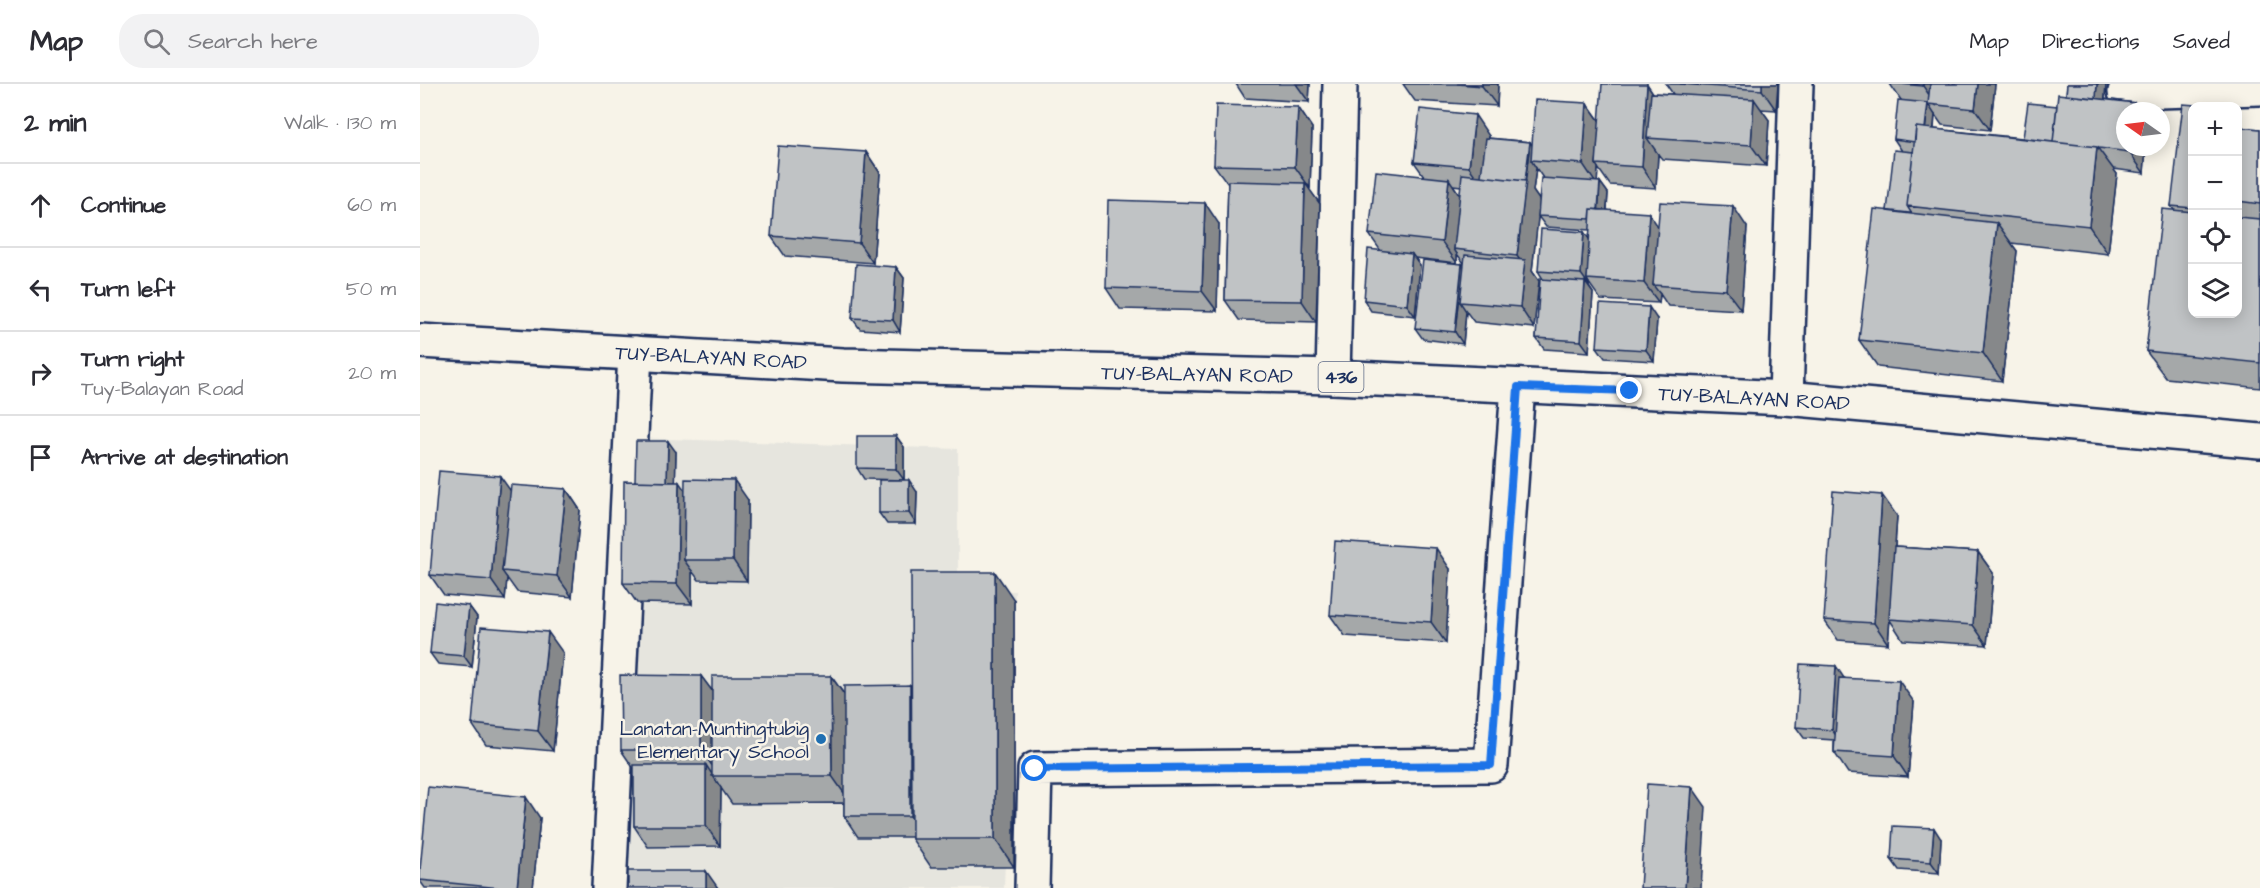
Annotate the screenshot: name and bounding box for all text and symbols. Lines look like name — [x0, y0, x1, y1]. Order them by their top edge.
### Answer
search box — [119, 14, 539, 68]
text: Map — [30, 22, 83, 61]
icon: search — [140, 25, 173, 58]
text: Search here — [188, 26, 318, 57]
text: Map — [1969, 27, 2009, 56]
text: Directions — [2042, 27, 2140, 56]
text: Saved — [2173, 27, 2230, 56]
north arrow — [2116, 102, 2170, 156]
map controls — [2188, 102, 2242, 318]
button: + — [2188, 102, 2242, 156]
text: 2 min — [24, 105, 86, 141]
text: Walk · 130 m — [284, 109, 396, 137]
button: − — [2188, 156, 2242, 210]
icon: ahead — [24, 189, 57, 222]
text: Continue — [81, 190, 166, 221]
text: 60 m — [347, 191, 396, 219]
button: locate — [2188, 210, 2242, 264]
button: layers — [2188, 264, 2242, 318]
icon: left — [24, 273, 57, 306]
text: Turn left — [81, 274, 175, 305]
text: 50 m — [346, 275, 396, 303]
street label: TUY-BALAYAN ROAD — [614, 339, 807, 377]
text: Turn right — [81, 344, 184, 375]
icon: right — [24, 357, 57, 390]
text: 20 m — [348, 359, 396, 387]
street label: TUY-BALAYAN ROAD — [1101, 359, 1293, 391]
road number: 436 — [1318, 362, 1364, 392]
text: Tuy-Balayan Road — [81, 375, 244, 403]
route end — [1616, 377, 1642, 403]
street label: TUY-BALAYAN ROAD — [1657, 380, 1850, 418]
icon: arrive — [24, 441, 57, 474]
text: Arrive at destination — [81, 442, 288, 473]
place label: Lanatan-Muntingtubig Elementary School — [619, 715, 809, 767]
marker: Lanatan-Muntingtubig Elementary School — [814, 732, 828, 746]
route start — [1021, 755, 1047, 781]

